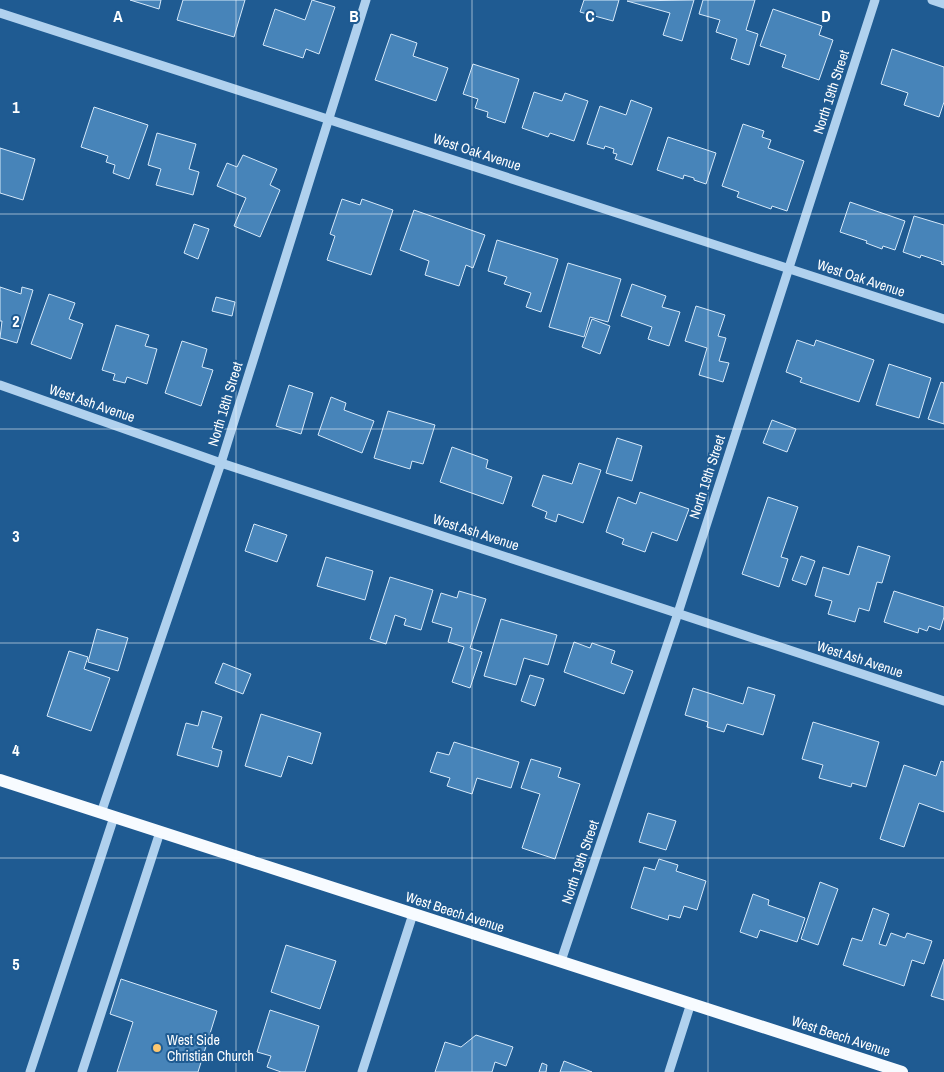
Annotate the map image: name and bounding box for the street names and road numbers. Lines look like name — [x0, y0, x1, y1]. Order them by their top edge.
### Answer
street label: North 19th Street — [809, 48, 853, 136]
street label: West Oak Avenue — [431, 129, 523, 175]
street label: West Oak Avenue — [815, 255, 907, 301]
street label: North 18th Street — [204, 360, 246, 448]
street label: West Ash Avenue — [47, 380, 137, 426]
street label: North 19th Street — [685, 433, 729, 521]
street label: West Ash Avenue — [431, 510, 521, 554]
street label: West Ash Avenue — [815, 637, 905, 681]
street label: North 19th Street — [557, 818, 603, 906]
street label: West Beech Avenue — [403, 888, 507, 936]
street label: West Beech Avenue — [789, 1012, 893, 1060]

